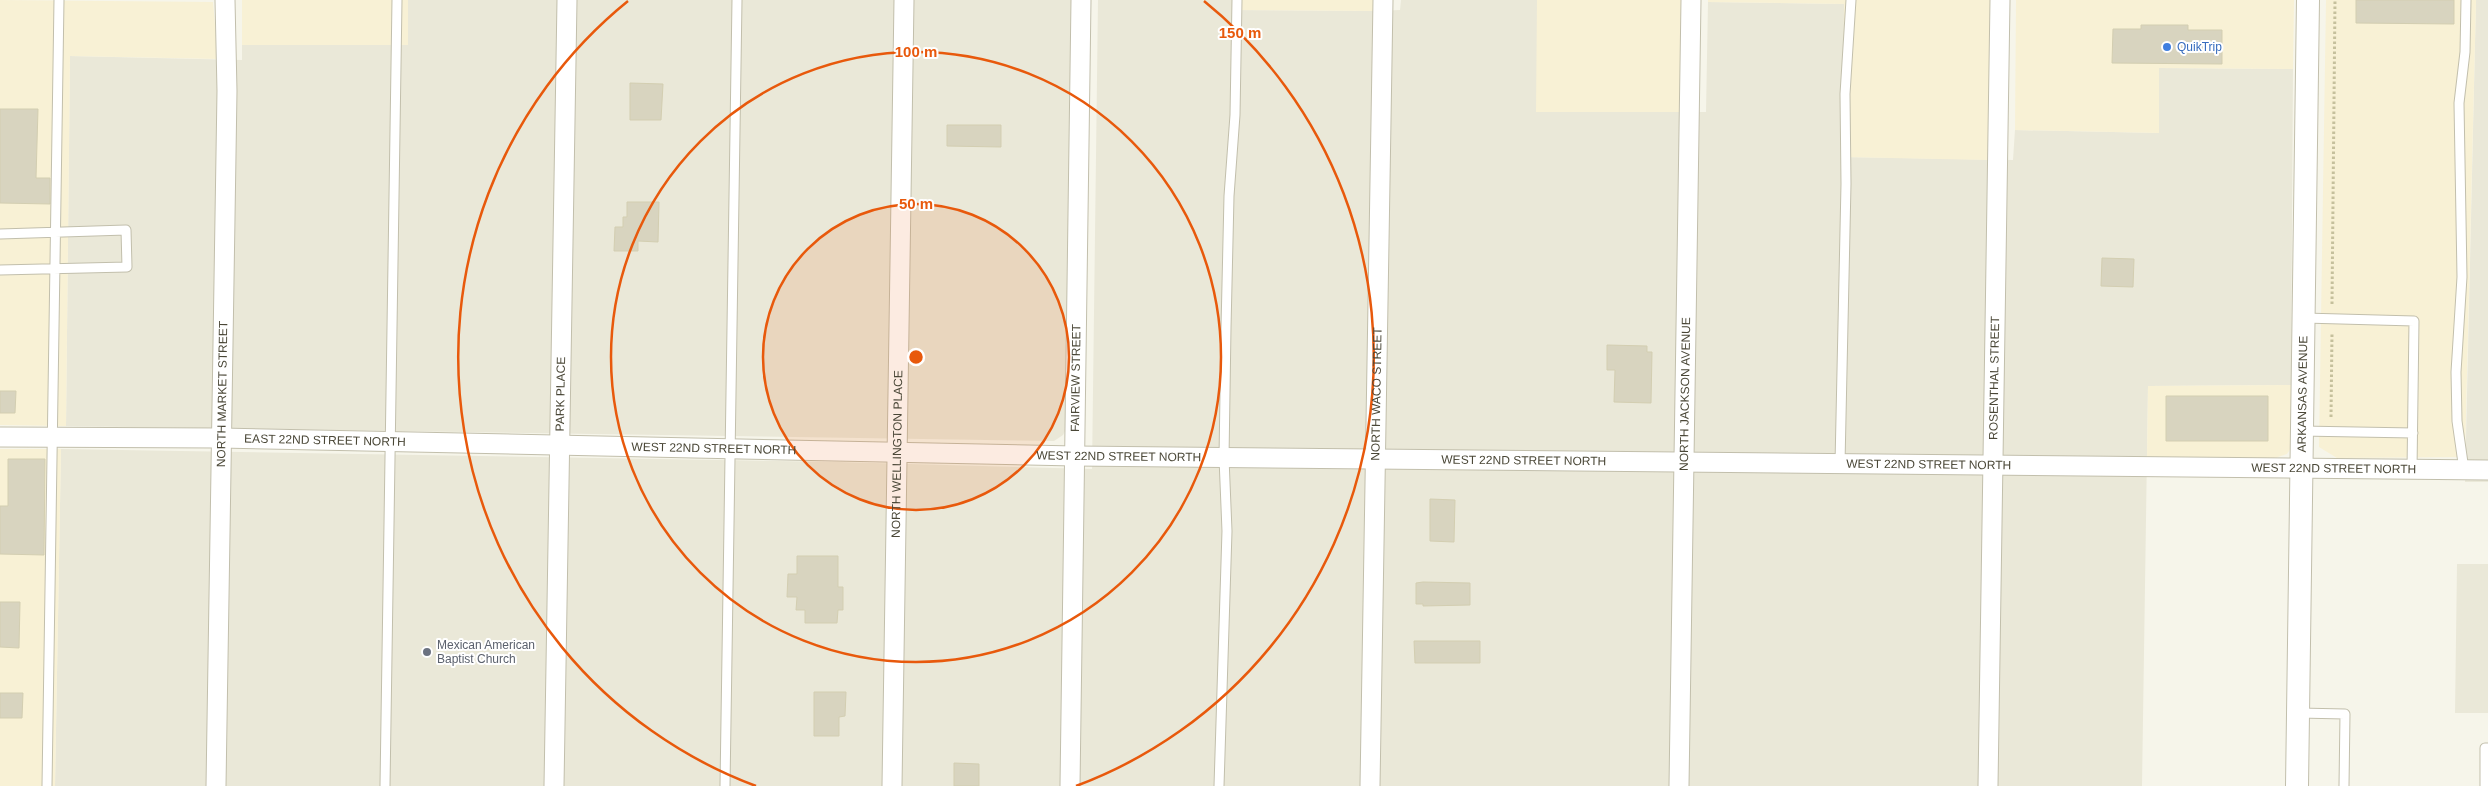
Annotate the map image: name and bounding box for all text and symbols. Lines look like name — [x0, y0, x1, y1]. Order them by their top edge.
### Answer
text: 150 m — [1219, 24, 1261, 41]
place label: QuikTrip — [2177, 40, 2222, 54]
marker: QuikTrip — [2161, 41, 2173, 53]
text: 100 m — [895, 43, 937, 60]
text: 50 m — [899, 195, 933, 212]
street label: ROSENTHAL STREET — [1986, 315, 2002, 440]
street label: NORTH JACKSON AVENUE — [1677, 317, 1693, 471]
street label: NORTH MARKET STREET — [214, 320, 230, 467]
street label: FAIRVIEW STREET — [1068, 323, 1083, 432]
street label: NORTH WACO STREET — [1368, 327, 1385, 461]
street label: ARKANSAS AVENUE — [2295, 336, 2310, 452]
centre of rings — [907, 348, 925, 366]
street label: PARK PLACE — [553, 357, 568, 431]
street label: NORTH WELLINGTON PLACE — [889, 370, 905, 538]
street label: EAST 22ND STREET NORTH — [244, 432, 406, 449]
street label: WEST 22ND STREET NORTH — [631, 440, 796, 457]
street label: WEST 22ND STREET NORTH — [1036, 448, 1201, 464]
street label: WEST 22ND STREET NORTH — [1441, 453, 1606, 468]
street label: WEST 22ND STREET NORTH — [1846, 457, 2011, 472]
street label: WEST 22ND STREET NORTH — [2251, 461, 2416, 476]
place label: Mexican American Baptist Church — [437, 638, 535, 666]
marker: Mexican American Baptist Church — [421, 646, 433, 658]

